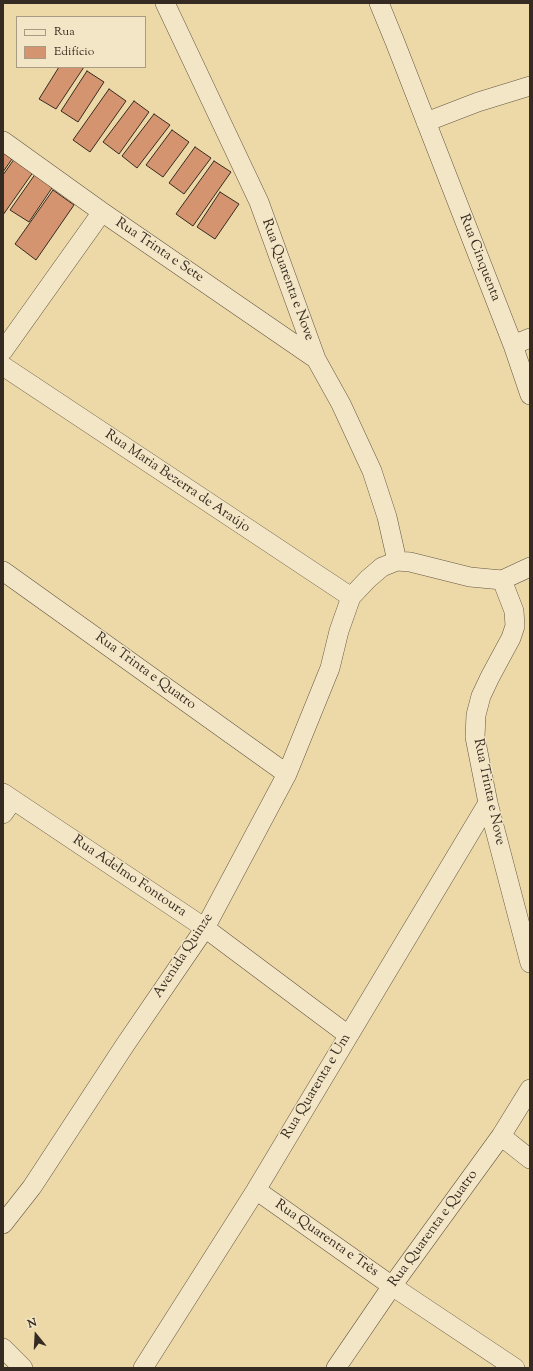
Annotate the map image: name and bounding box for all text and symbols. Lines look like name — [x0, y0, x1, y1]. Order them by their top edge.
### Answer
legend — [16, 16, 146, 68]
text: Rua — [54, 23, 75, 41]
text: Edifício — [54, 43, 94, 61]
street label: Rua Cinquenta — [455, 212, 503, 304]
street label: Rua Trinta e Sete — [112, 215, 206, 287]
street label: Rua Quarenta e Nove — [257, 217, 317, 343]
street label: Rua Maria Bezerra de Araújo — [101, 427, 253, 537]
street label: Rua Trinta e Quatro — [91, 630, 199, 714]
street label: Rua Trinta e Nove — [469, 737, 507, 847]
street label: Rua Adelmo Fontoura — [69, 833, 189, 921]
street label: Avenida Quinze — [150, 911, 218, 1001]
street label: Rua Quarenta e Um — [279, 1031, 355, 1143]
street label: Rua Quarenta e Quatro — [386, 1167, 482, 1291]
street label: Rua Quarenta e Três — [271, 1197, 381, 1281]
north arrow — [16, 1315, 56, 1355]
text: N — [26, 1315, 39, 1333]

